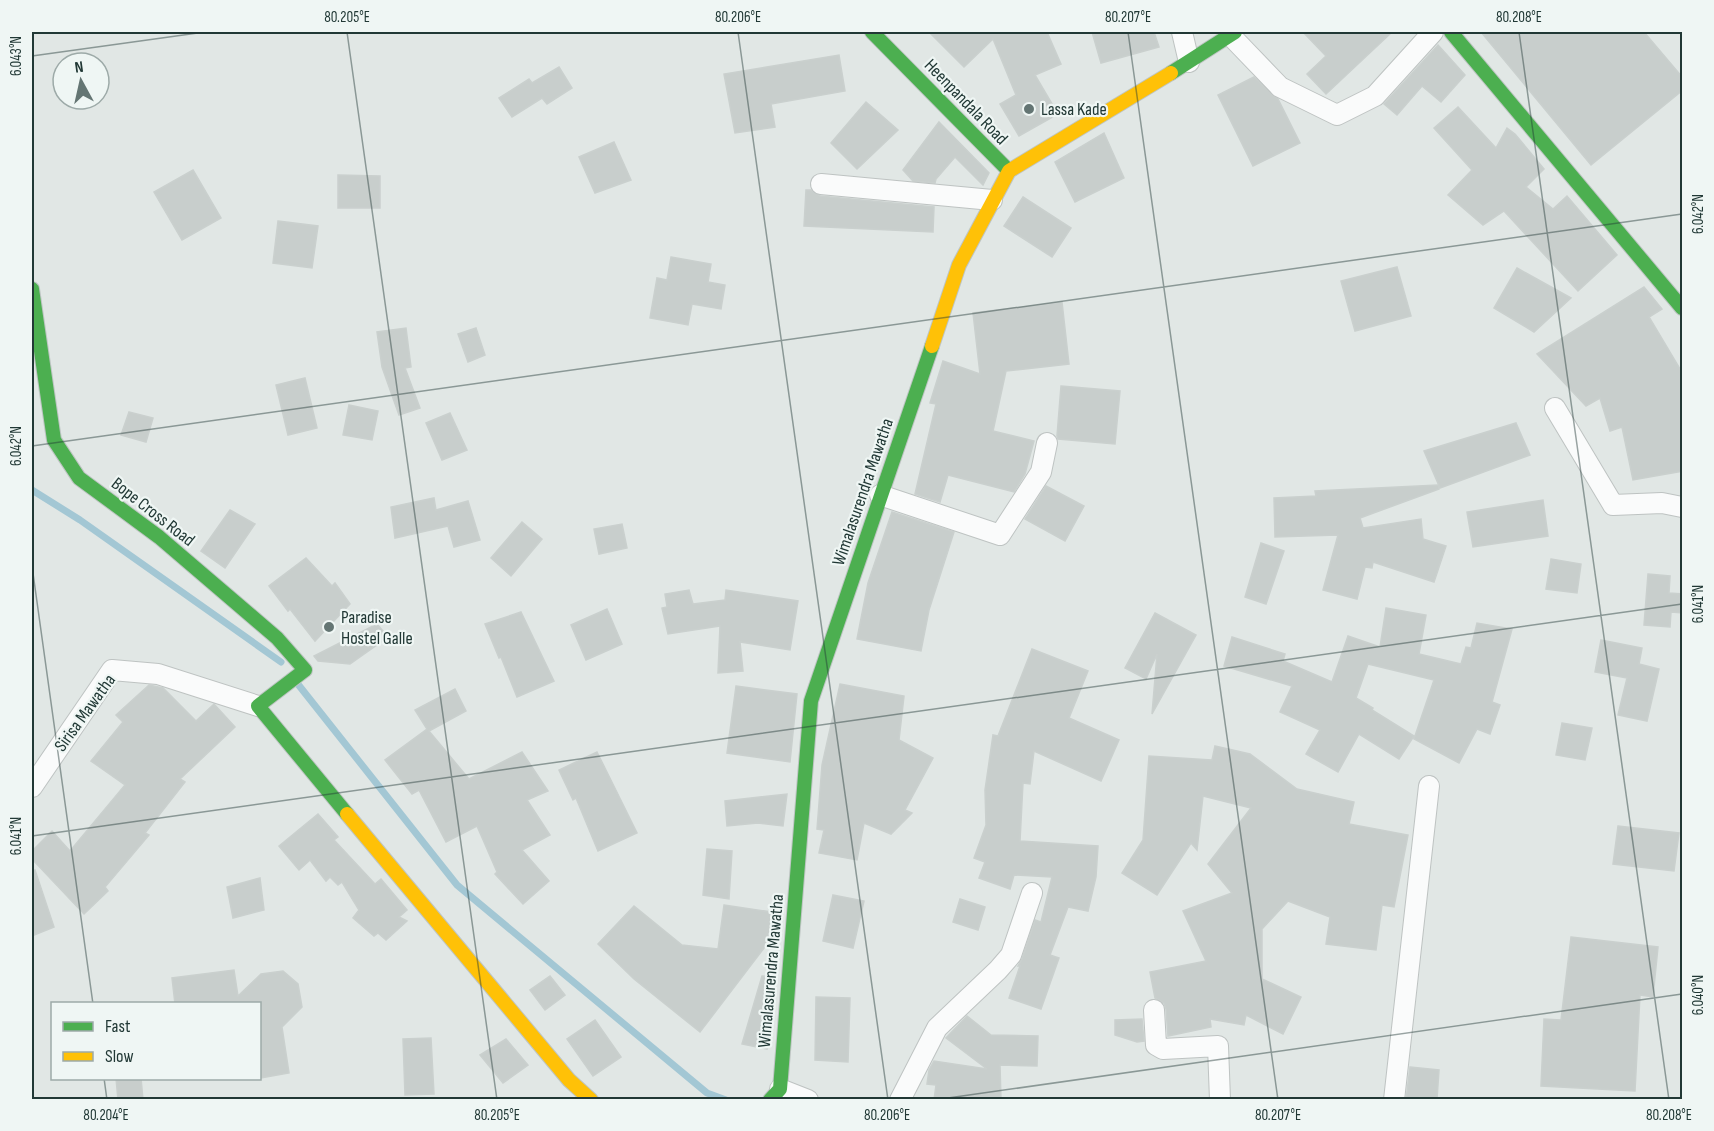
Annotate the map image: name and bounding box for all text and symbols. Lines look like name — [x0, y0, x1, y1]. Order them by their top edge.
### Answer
text: 80.205°E — [324, 8, 370, 27]
text: 80.206°E — [715, 8, 761, 27]
text: 80.207°E — [1105, 8, 1151, 27]
text: 80.208°E — [1496, 8, 1542, 27]
text: 6.043°N — [7, 36, 26, 76]
north arrow — [51, 51, 111, 111]
street label: Heenpandala Road — [920, 55, 1012, 149]
text: N — [74, 58, 85, 78]
place label: Lassa Kade — [1041, 99, 1107, 120]
marker: Lassa Kade — [1022, 102, 1036, 116]
text: 6.042°N — [1689, 194, 1708, 234]
street label: Wimalasurendra Mawatha — [828, 416, 898, 568]
text: 6.042°N — [7, 426, 26, 466]
street label: Bope Cross Road — [107, 473, 199, 551]
text: 6.041°N — [1689, 585, 1708, 623]
place label: Paradise Hostel Galle — [341, 607, 413, 649]
marker: Paradise Hostel Galle — [322, 620, 336, 634]
street label: Sirisa Mawatha — [50, 670, 120, 756]
text: 6.041°N — [7, 817, 26, 855]
street label: Wimalasurendra Mawatha — [754, 893, 788, 1049]
text: 6.040°N — [1689, 975, 1708, 1015]
legend — [51, 1002, 261, 1080]
text: Fast — [105, 1016, 131, 1037]
text: Slow — [105, 1046, 134, 1067]
text: 80.204°E — [83, 1106, 129, 1125]
text: 80.205°E — [474, 1106, 520, 1125]
text: 80.206°E — [864, 1106, 910, 1125]
text: 80.207°E — [1255, 1106, 1301, 1125]
text: 80.208°E — [1646, 1106, 1692, 1125]

